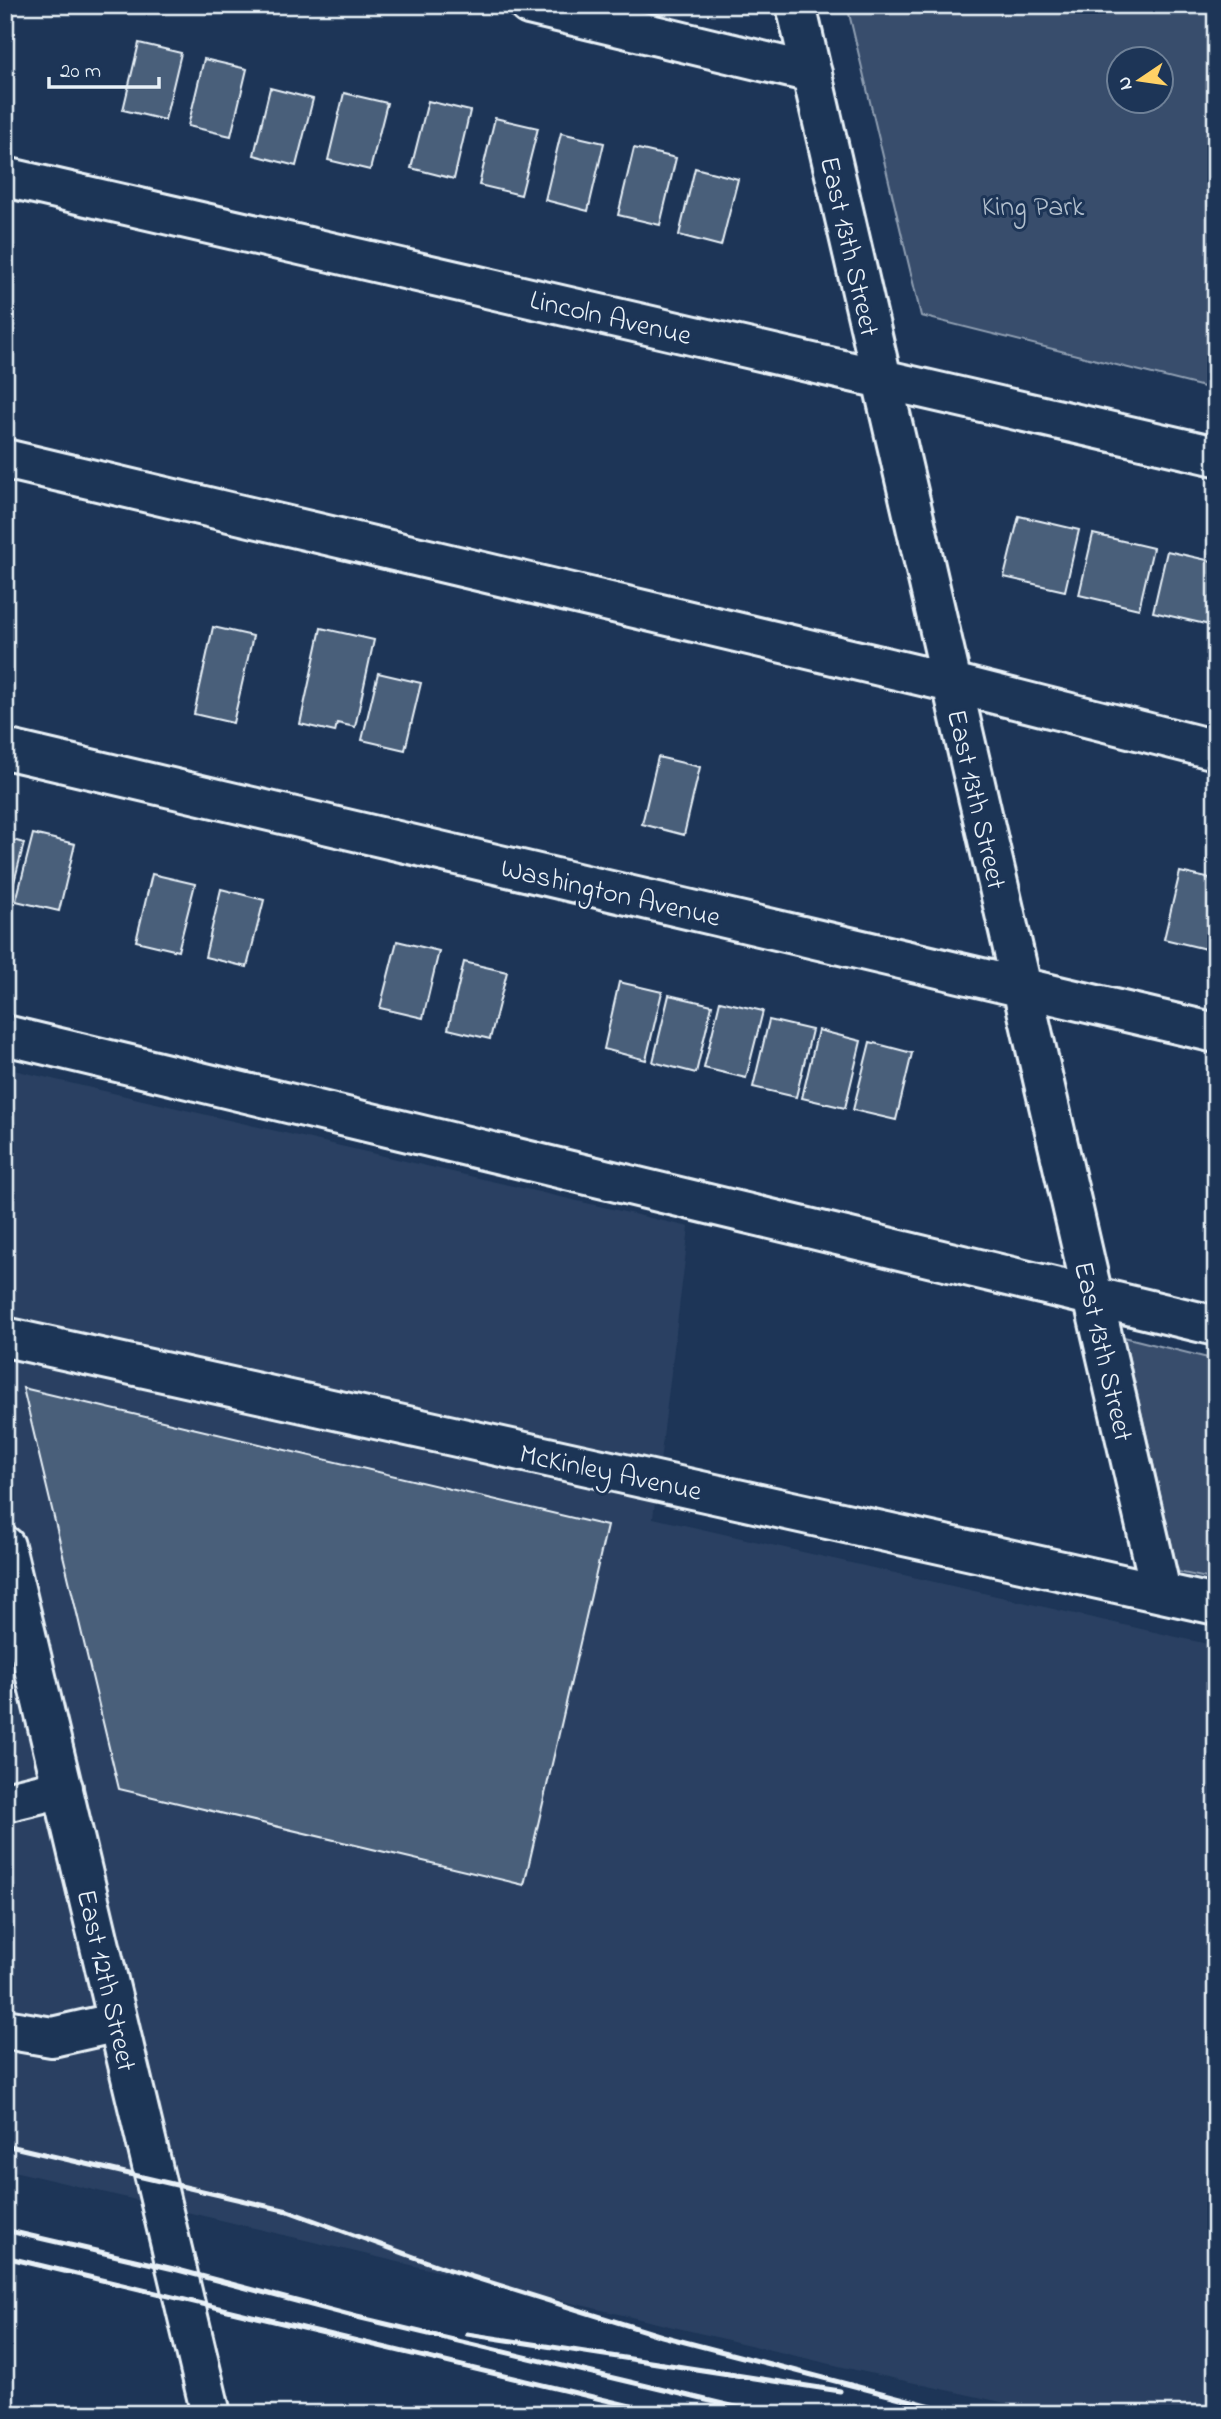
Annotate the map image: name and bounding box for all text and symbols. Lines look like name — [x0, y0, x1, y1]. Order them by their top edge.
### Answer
scale bar — [49, 46, 159, 90]
north arrow — [1106, 46, 1176, 116]
text: 20 m — [60, 57, 101, 87]
text: N — [1111, 74, 1140, 93]
street label: East 13th Street — [807, 153, 888, 341]
park label: King Park — [982, 188, 1085, 229]
street label: Lincoln Avenue — [525, 281, 695, 358]
street label: East 13th Street — [934, 706, 1015, 894]
street label: Washington Avenue — [496, 849, 725, 940]
street label: East 13th Street — [1061, 1258, 1142, 1446]
street label: McKinley Avenue — [515, 1435, 706, 1514]
street label: East 12th Street — [64, 1886, 145, 2076]

